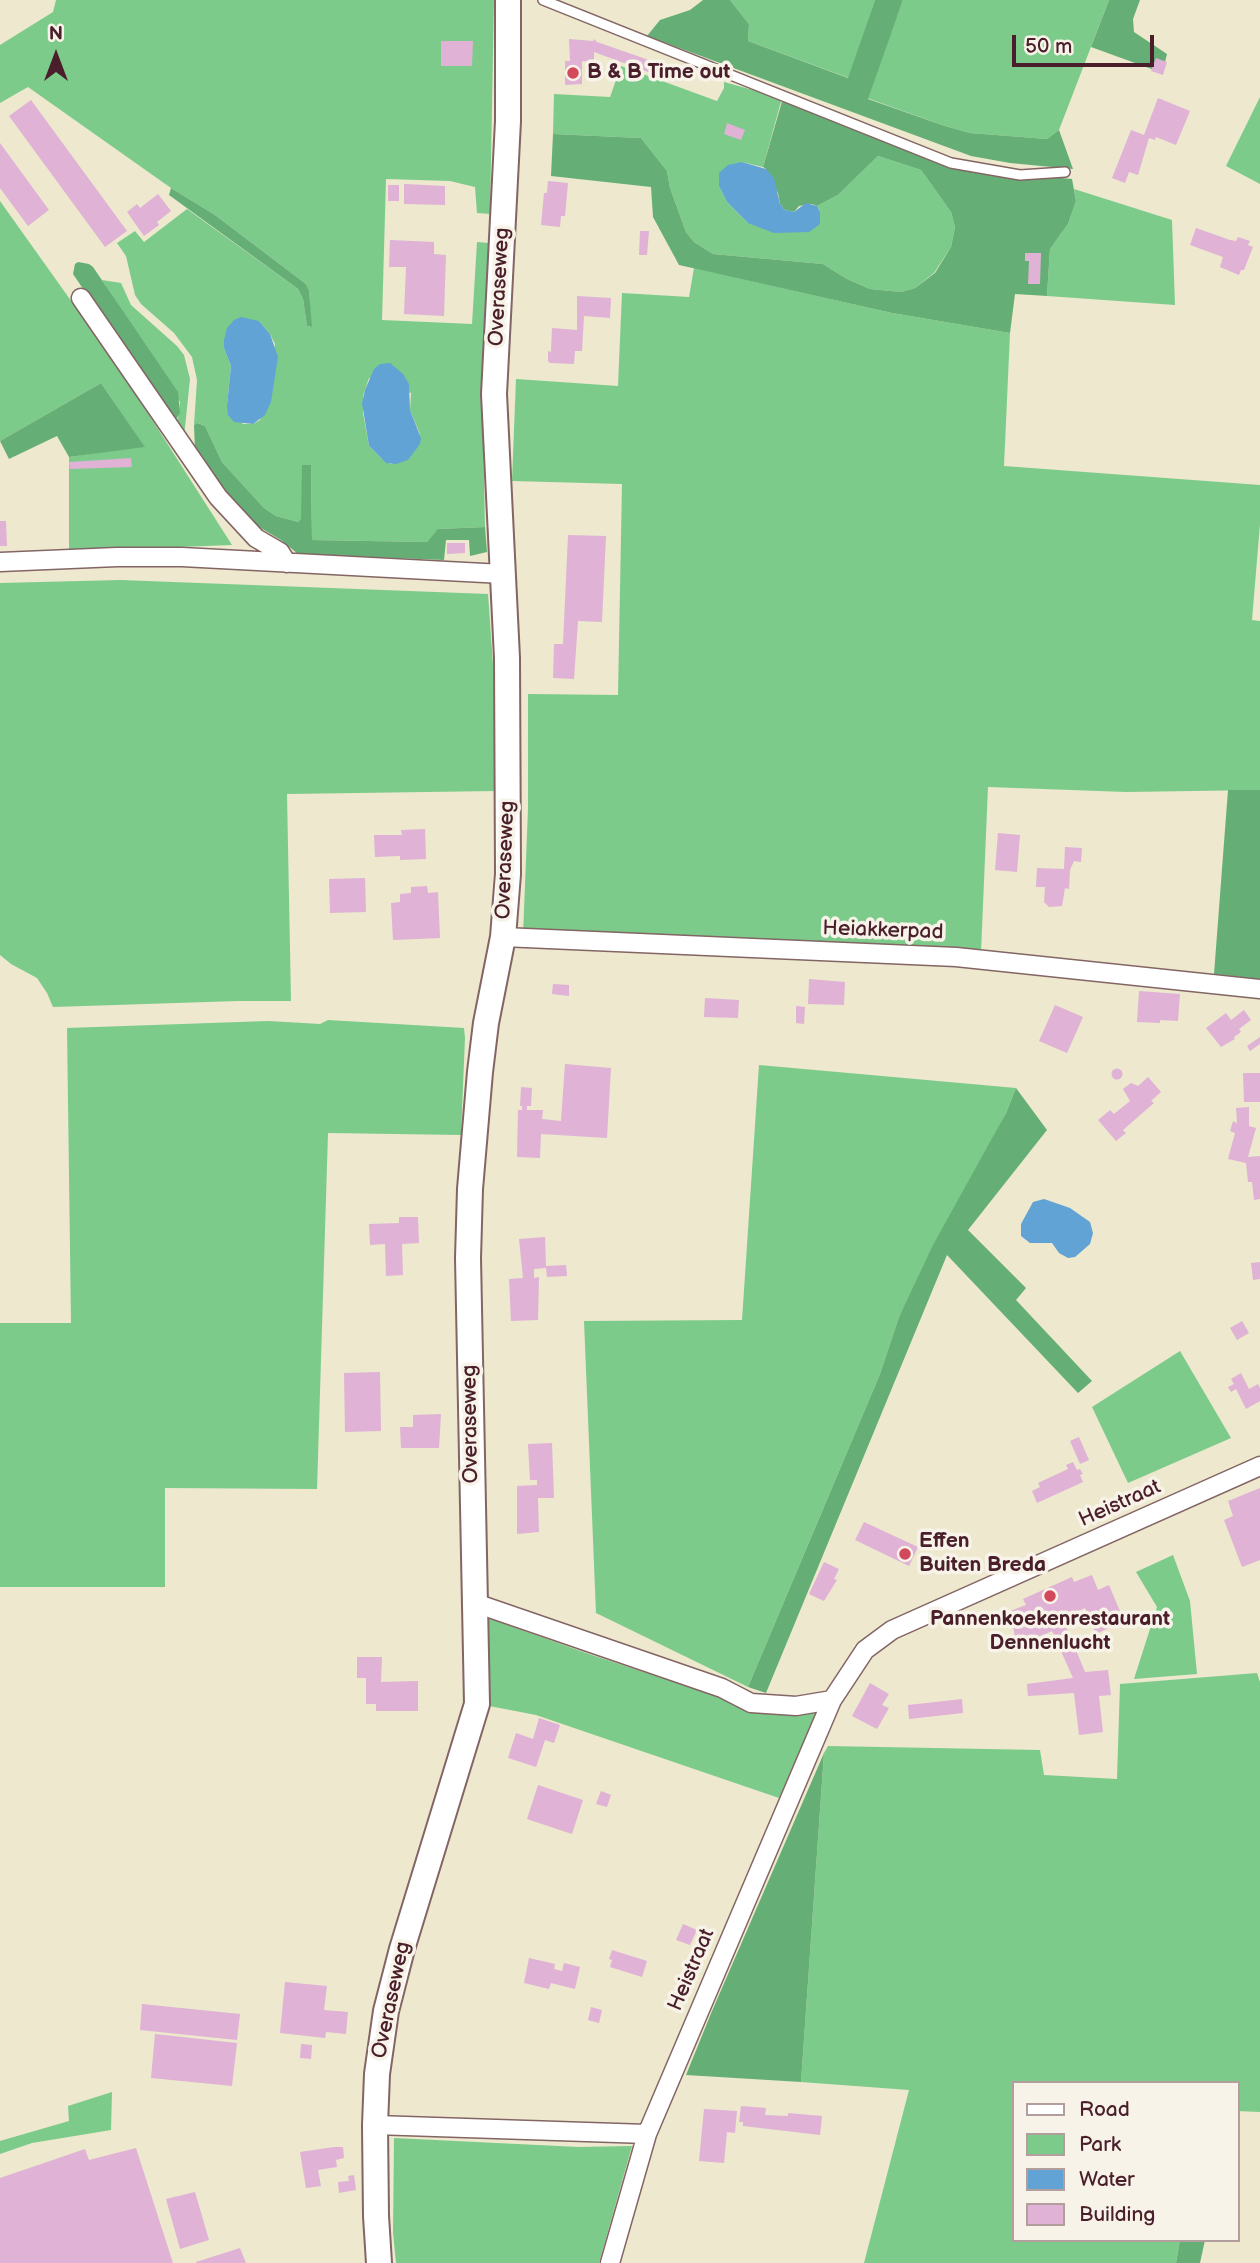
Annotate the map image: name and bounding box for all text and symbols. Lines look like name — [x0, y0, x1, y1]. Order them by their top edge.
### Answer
north arrow — [21, 21, 91, 91]
scale bar — [1015, 21, 1157, 65]
text: N — [49, 23, 63, 46]
text: 50 m — [1025, 34, 1072, 59]
place label: B & B Time out — [587, 60, 730, 86]
marker: B & B Time out — [565, 65, 581, 81]
street label: Overaseweg — [484, 227, 516, 347]
street label: Overaseweg — [491, 800, 521, 920]
street label: Heiakkerpad — [822, 916, 944, 946]
street label: Overaseweg — [457, 1364, 485, 1484]
street label: Heistraat — [1075, 1475, 1165, 1533]
place label: Effen Buiten Breda — [919, 1529, 1046, 1579]
marker: Effen Buiten Breda — [897, 1546, 913, 1562]
marker: Pannenkoekenrestaurant Dennenlucht — [1042, 1588, 1058, 1604]
place label: Pannenkoekenrestaurant Dennenlucht — [930, 1607, 1170, 1657]
street label: Heistraat — [663, 1925, 721, 2015]
street label: Overaseweg — [367, 1939, 417, 2061]
legend — [1012, 2081, 1239, 2242]
text: Road — [1079, 2097, 1130, 2122]
text: Park — [1079, 2132, 1121, 2157]
text: Water — [1079, 2167, 1135, 2192]
text: Building — [1079, 2202, 1155, 2227]

